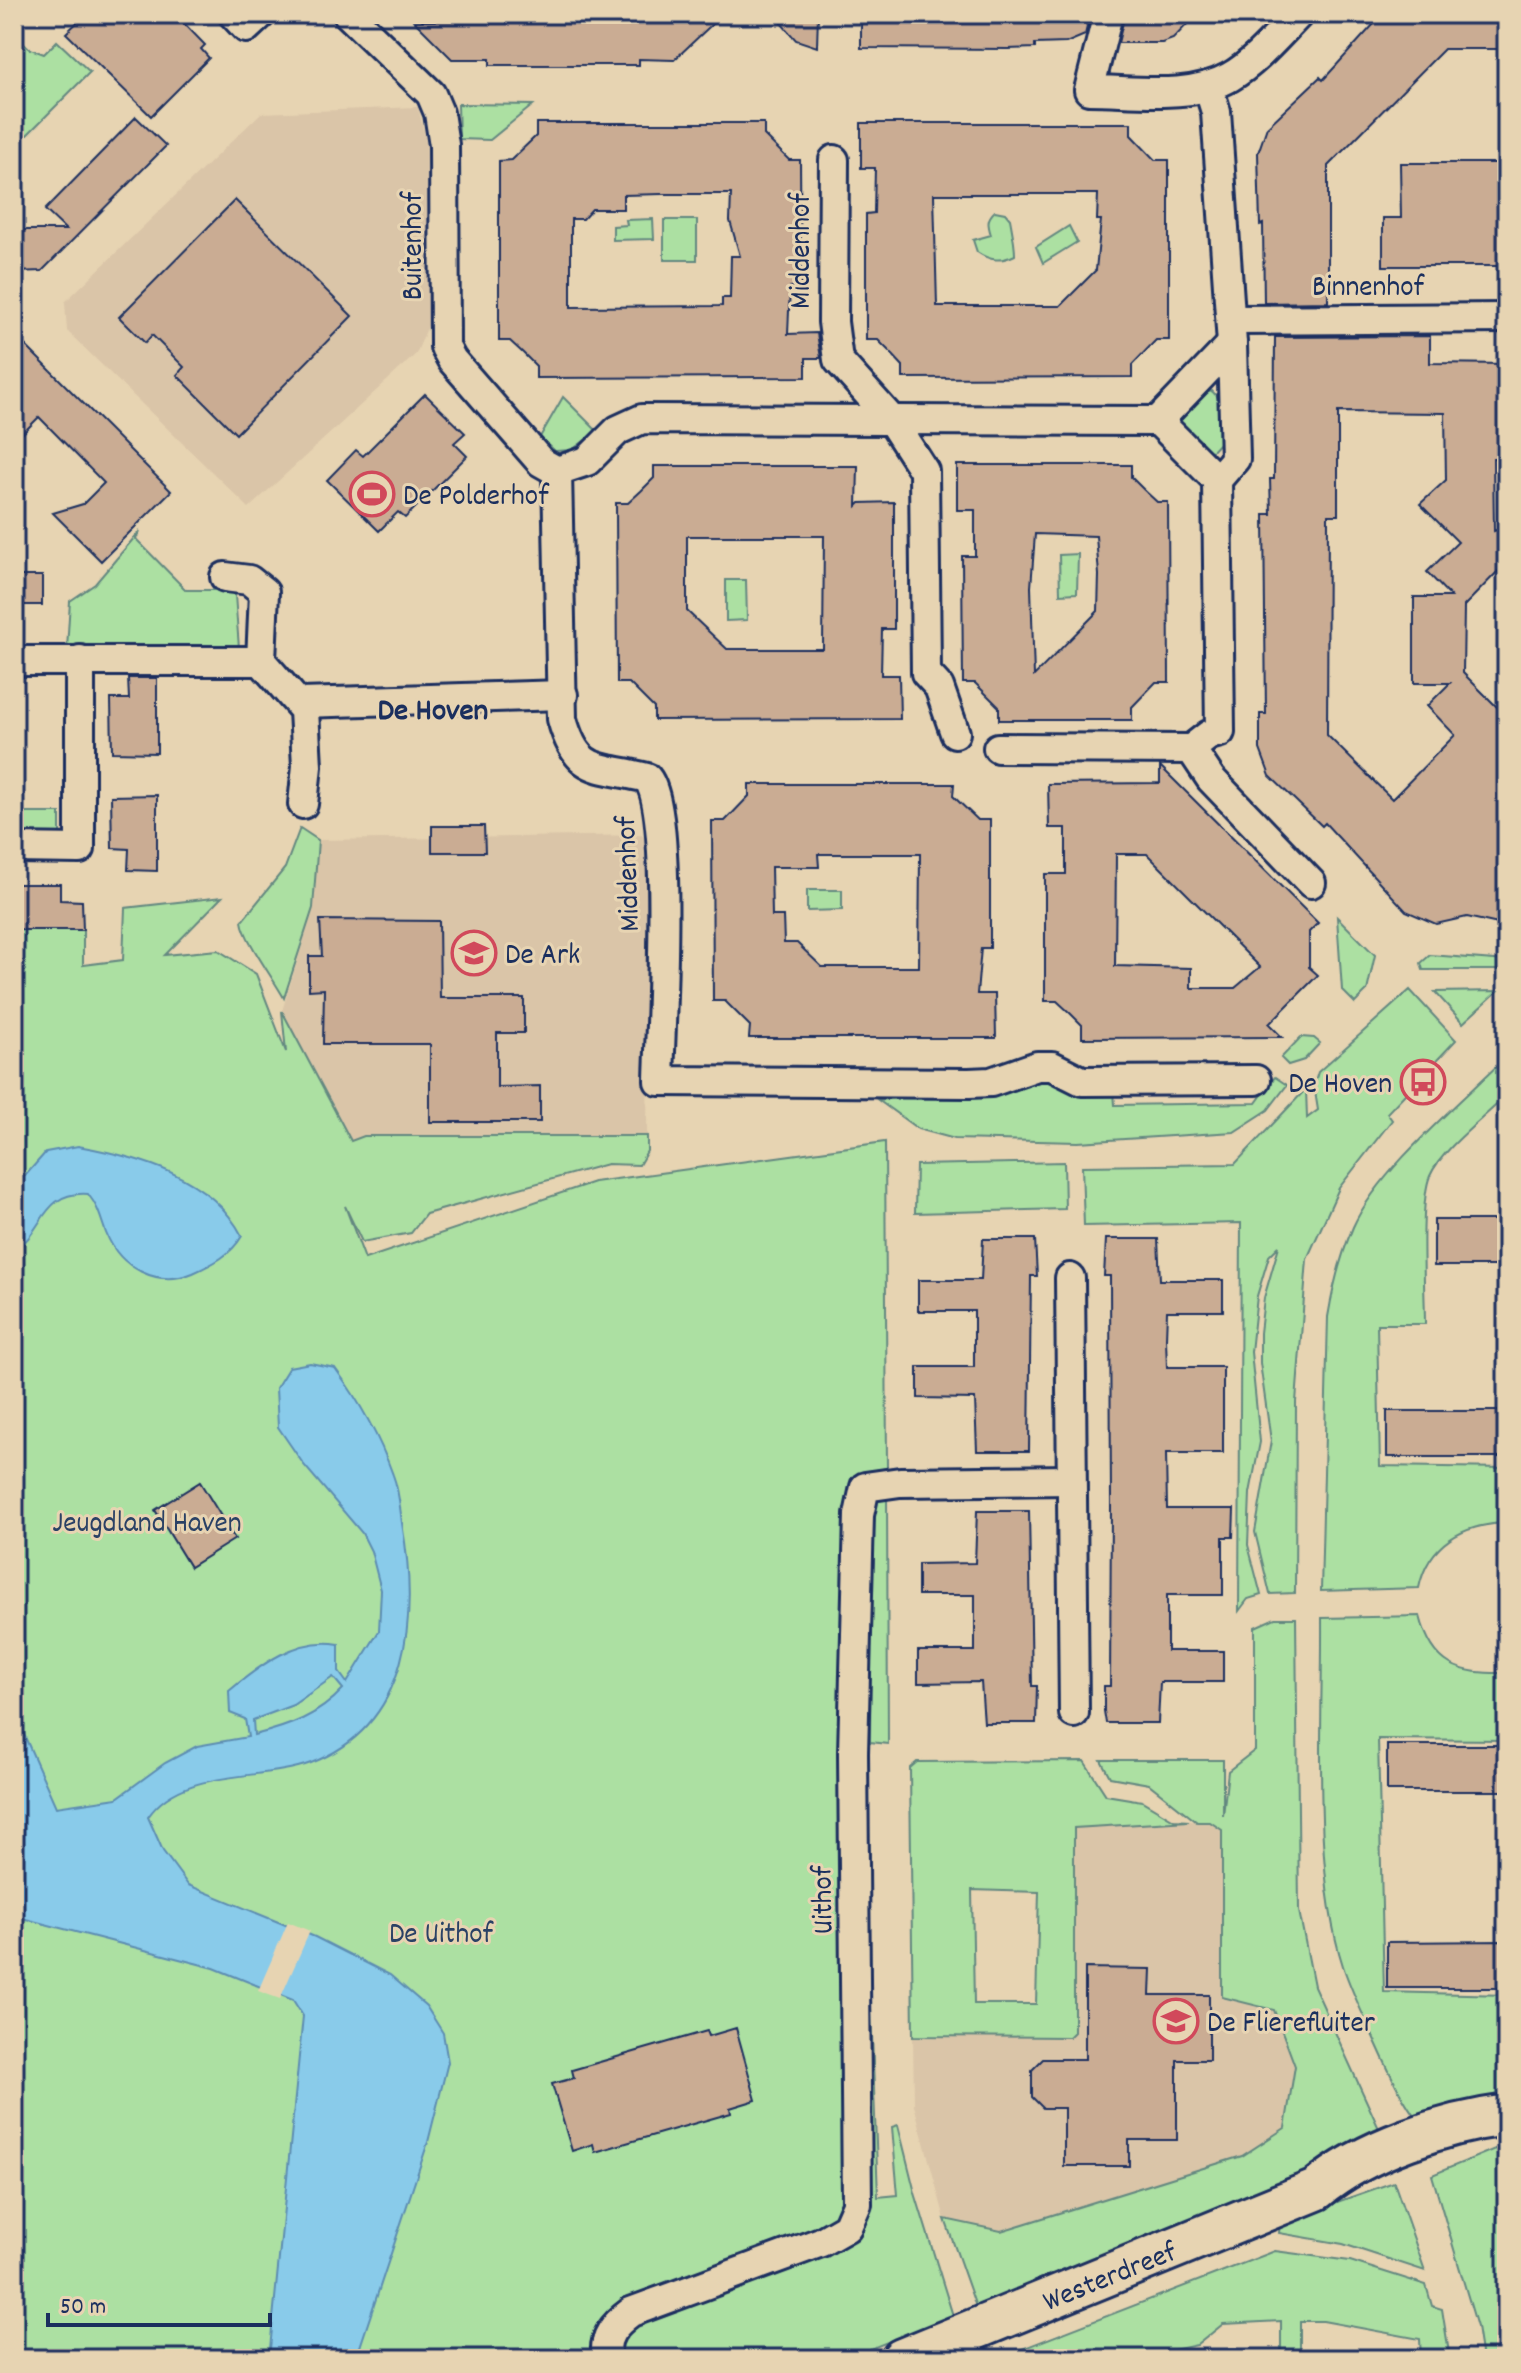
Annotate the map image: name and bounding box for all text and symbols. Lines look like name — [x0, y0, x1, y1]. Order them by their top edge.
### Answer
street label: Buitenhof — [394, 190, 437, 300]
street label: Middenhof — [782, 192, 825, 309]
street label: Binnenhof — [1312, 268, 1426, 311]
sports icon: De Polderhof — [348, 470, 396, 518]
place label: De Polderhof — [403, 477, 550, 520]
district label: De Hoven — [378, 690, 488, 736]
street label: Middenhof — [607, 814, 654, 933]
school or university icon: De Ark — [450, 929, 498, 977]
place label: De Ark — [505, 936, 580, 979]
bus stop icon: De Hoven — [1399, 1058, 1447, 1106]
place label: De Hoven — [1288, 1065, 1392, 1108]
park label: Jeugdland Haven — [52, 1504, 242, 1547]
street label: Uithof — [803, 1864, 848, 1935]
park label: De Uithof — [389, 1915, 495, 1958]
school or university icon: De Flierefluiter — [1152, 1997, 1200, 2045]
place label: De Flierefluiter — [1207, 2004, 1375, 2047]
street label: Westerdreef — [1037, 2232, 1185, 2325]
scale bar — [48, 2277, 270, 2327]
text: 50 m — [60, 2291, 106, 2325]

